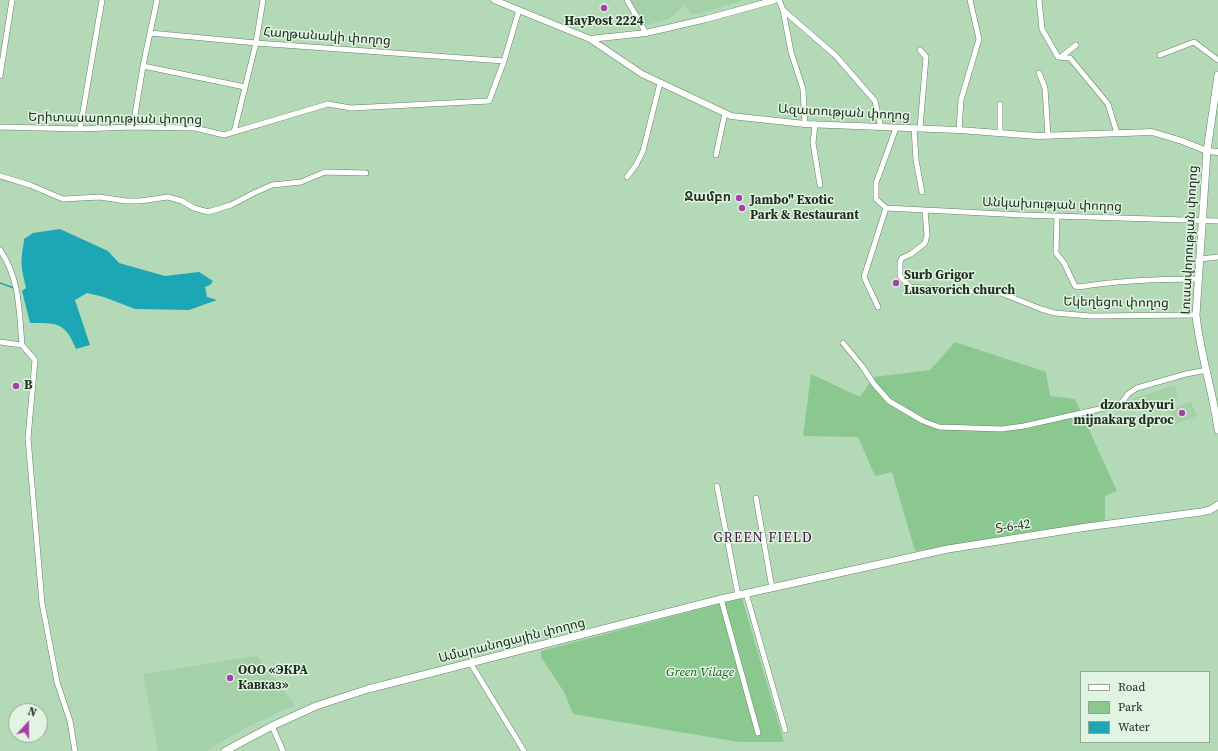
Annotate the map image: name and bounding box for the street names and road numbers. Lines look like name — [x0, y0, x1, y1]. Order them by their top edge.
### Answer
street label: Հաղթանակի փողոց — [263, 25, 391, 49]
street label: Ազատության փողոց — [778, 102, 910, 124]
street label: Երիտասարդության փողոց — [28, 110, 202, 128]
street label: Լուսավորության փողոց — [1178, 165, 1202, 315]
street label: Անկախության փողոց — [982, 195, 1122, 215]
street label: Եկեղեցու փողոց — [1063, 294, 1169, 312]
street label: Տ-6-42 — [994, 517, 1032, 537]
street label: Ամարանոցային փողոց — [437, 615, 587, 667]

